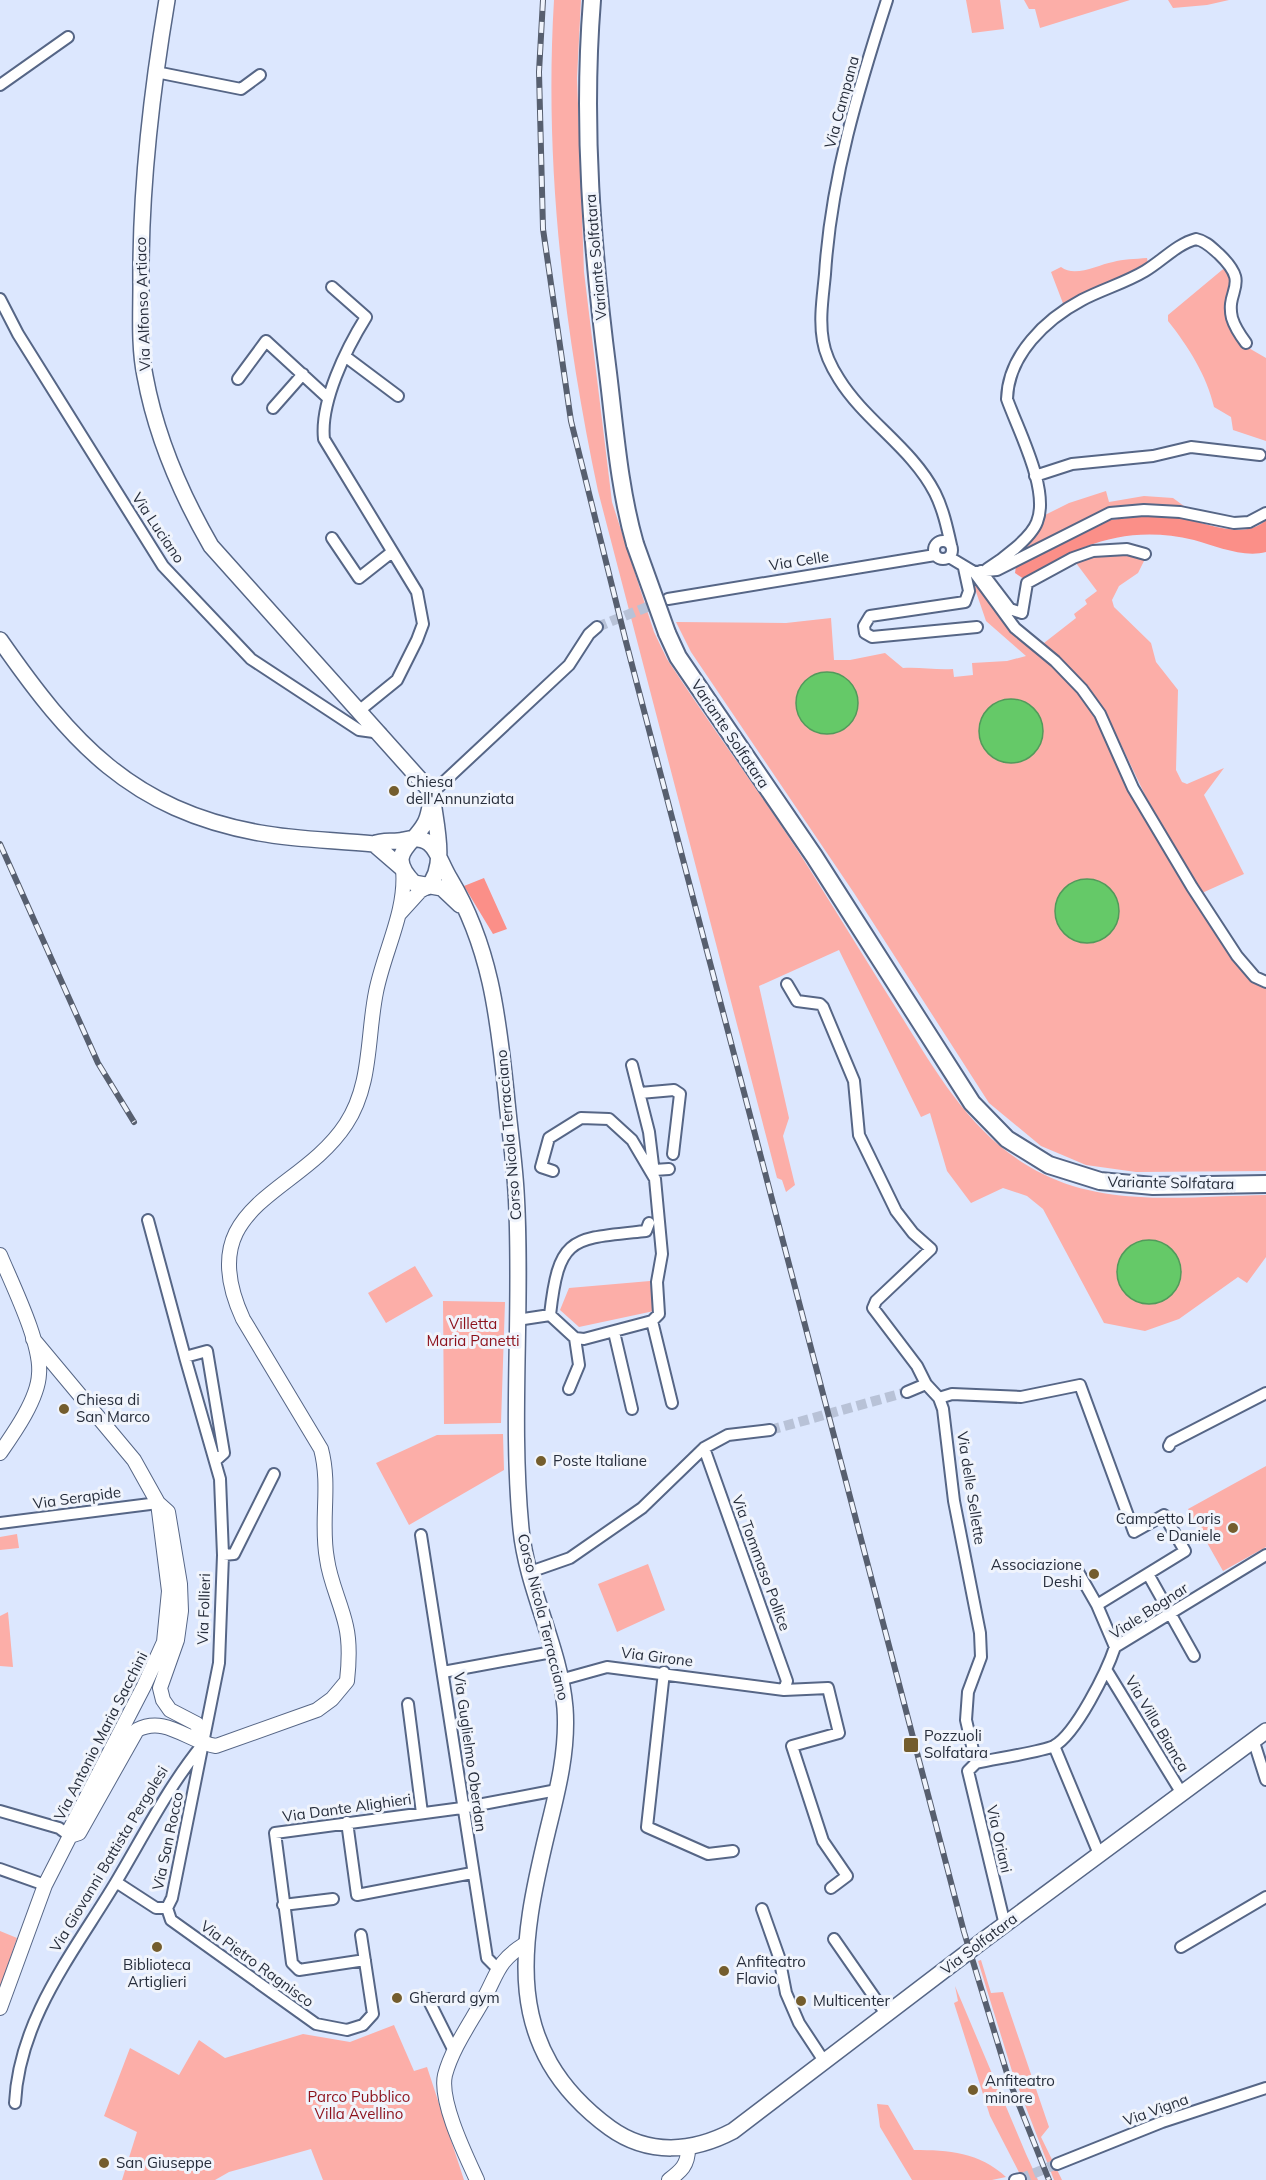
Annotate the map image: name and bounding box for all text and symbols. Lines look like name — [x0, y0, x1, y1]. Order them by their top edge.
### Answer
street label: Via Campana — [820, 54, 863, 150]
street label: Variante Solfatara — [581, 193, 610, 321]
street label: Via Alfonso Artiaco — [131, 237, 154, 371]
street label: Via Luciano — [128, 489, 189, 567]
street label: Via Celle — [768, 546, 830, 575]
street label: Variante Solfatara — [687, 676, 774, 792]
place label: Chiesa dell'Annunziata — [406, 772, 514, 808]
marker: Chiesa dell'Annunziata — [387, 784, 401, 798]
street label: Corso Nicola Terracciano — [492, 1049, 525, 1221]
street label: Variante Solfatara — [1107, 1172, 1235, 1193]
park label: Villetta Maria Panetti — [426, 1314, 520, 1350]
place label: Chiesa di San Marco — [76, 1390, 150, 1426]
marker: Chiesa di San Marco — [57, 1402, 71, 1416]
street label: Via delle Sellette — [953, 1430, 990, 1546]
place label: Poste Italiane — [553, 1451, 647, 1470]
marker: Poste Italiane — [534, 1454, 548, 1468]
street label: Via Serapide — [32, 1482, 122, 1513]
street label: Via Tommaso Pollice — [728, 1492, 795, 1633]
place label: Campetto Loris e Daniele — [1116, 1509, 1221, 1545]
marker: Campetto Loris e Daniele — [1226, 1521, 1240, 1535]
street label: Corso Nicola Terracciano — [514, 1532, 573, 1702]
place label: Associazione Deshi — [991, 1555, 1082, 1591]
marker: Associazione Deshi — [1087, 1567, 1101, 1581]
street label: Via Follieri — [193, 1573, 214, 1645]
street label: Viale Bognar — [1106, 1578, 1192, 1643]
street label: Via Girone — [620, 1643, 694, 1670]
street label: Via Antonio Maria Sacchini — [50, 1648, 151, 1823]
street label: Via Guglielmo Oberdan — [450, 1671, 491, 1833]
street label: Via Villa Bianca — [1121, 1672, 1194, 1775]
place label: Pozzuoli Solfatara — [924, 1726, 988, 1762]
marker: Pozzuoli Solfatara — [902, 1736, 920, 1754]
street label: Via Giovanni Battista Pergolesi — [45, 1762, 172, 1955]
street label: Via Dante Alighieri — [281, 1789, 413, 1826]
street label: Via San Rocco — [148, 1790, 187, 1892]
street label: Via Oriani — [982, 1803, 1016, 1875]
street label: Via Solfatara — [937, 1909, 1021, 1979]
street label: Via Pietro Ragnisco — [197, 1916, 318, 2011]
marker: Biblioteca Artiglieri — [150, 1940, 164, 1954]
place label: Anfiteatro Flavio — [736, 1952, 806, 1988]
place label: Biblioteca Artiglieri — [123, 1955, 191, 1991]
marker: Anfiteatro Flavio — [717, 1964, 731, 1978]
place label: Gherard gym — [409, 1988, 500, 2007]
marker: Gherard gym — [390, 1991, 404, 2005]
place label: Multicenter — [813, 1991, 890, 2010]
marker: Multicenter — [794, 1994, 808, 2008]
place label: Anfiteatro minore — [985, 2071, 1055, 2107]
marker: Anfiteatro minore — [966, 2083, 980, 2097]
park label: Parco Pubblico Villa Avellino — [308, 2087, 410, 2123]
street label: Via Vigna — [1121, 2089, 1191, 2130]
place label: San Giuseppe — [116, 2153, 212, 2172]
marker: San Giuseppe — [97, 2156, 111, 2170]

